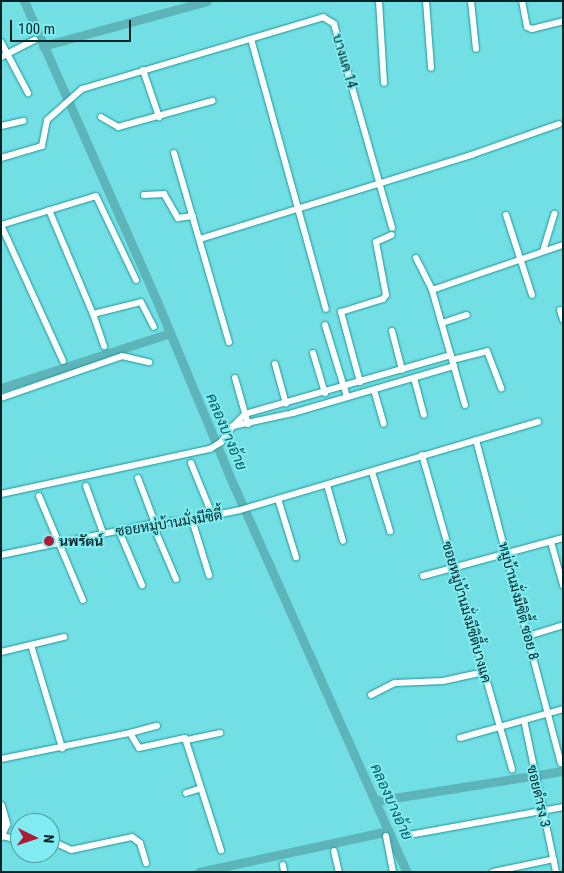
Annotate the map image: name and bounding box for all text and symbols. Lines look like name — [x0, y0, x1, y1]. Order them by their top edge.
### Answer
scale bar — [12, 10, 134, 42]
text: 100 m — [18, 20, 55, 38]
street label: บางแค 14 — [329, 32, 361, 90]
water label: คลองบางอ้าย — [202, 391, 250, 473]
street label: ซอยหมู่บ้านมั่งมีซิตี้ — [114, 506, 224, 540]
place label: นพรัตน์ — [59, 533, 103, 549]
marker: นพรัตน์ — [43, 535, 55, 547]
street label: ซอยหมู่บ้านมั่งมีซิตี้บางแค — [439, 539, 495, 685]
street label: หมู่บ้านมั่งมีซิตี้ ซอย 8 — [495, 540, 543, 662]
water label: คลองบางอ้าย — [366, 761, 416, 843]
street label: ซอยดำรง 3 — [524, 763, 554, 829]
north arrow — [10, 813, 60, 863]
text: N — [41, 834, 57, 844]

